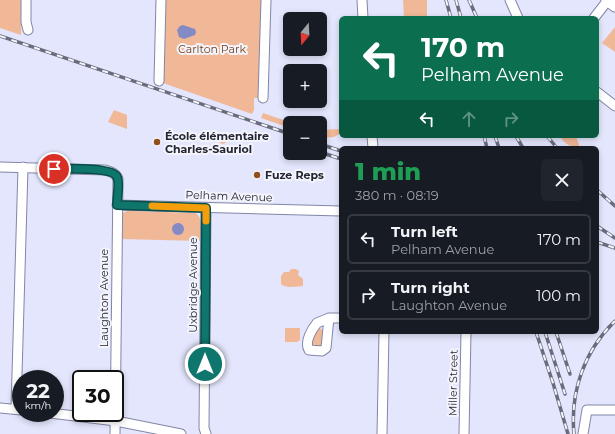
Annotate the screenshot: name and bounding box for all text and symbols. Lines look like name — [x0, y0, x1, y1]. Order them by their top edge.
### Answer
north arrow — [283, 12, 327, 56]
map controls — [283, 12, 327, 160]
text: 170 m — [421, 30, 505, 64]
icon: left — [355, 32, 407, 84]
park label: Carlton Park — [178, 42, 246, 56]
button: + — [283, 64, 327, 108]
text: Pelham Avenue — [421, 64, 564, 86]
icon: left — [416, 108, 438, 130]
icon: ahead — [458, 108, 480, 130]
icon: right — [500, 108, 522, 130]
button: − — [283, 116, 327, 160]
place label: École élémentaire Charles-Sauriol — [165, 129, 269, 156]
marker: École élémentaire Charles-Sauriol — [152, 137, 162, 147]
pin — [37, 152, 71, 186]
text: 1 min — [355, 157, 421, 186]
icon: arrive — [43, 158, 65, 180]
button: close — [541, 159, 583, 201]
place label: Fuze Reps — [265, 168, 324, 182]
marker: Fuze Reps — [252, 170, 262, 180]
street label: Pelham Avenue — [185, 187, 273, 205]
text: 380 m · 08:19 — [355, 187, 439, 203]
text: Turn left — [391, 222, 458, 241]
icon: left — [357, 228, 379, 250]
text: 170 m — [537, 230, 581, 249]
street label: Uxbridge Avenue — [186, 237, 200, 333]
text: Pelham Avenue — [391, 241, 494, 257]
street label: Laughton Avenue — [97, 248, 111, 347]
text: Turn right — [391, 278, 470, 297]
icon: right — [357, 284, 379, 306]
text: 100 m — [536, 286, 581, 305]
text: Laughton Avenue — [391, 297, 507, 313]
position arrow — [184, 343, 226, 385]
street label: Miller Street — [445, 349, 461, 416]
speed limit sign: 30 — [72, 370, 124, 422]
text: 22 — [26, 379, 50, 403]
text: km/h — [25, 399, 51, 412]

